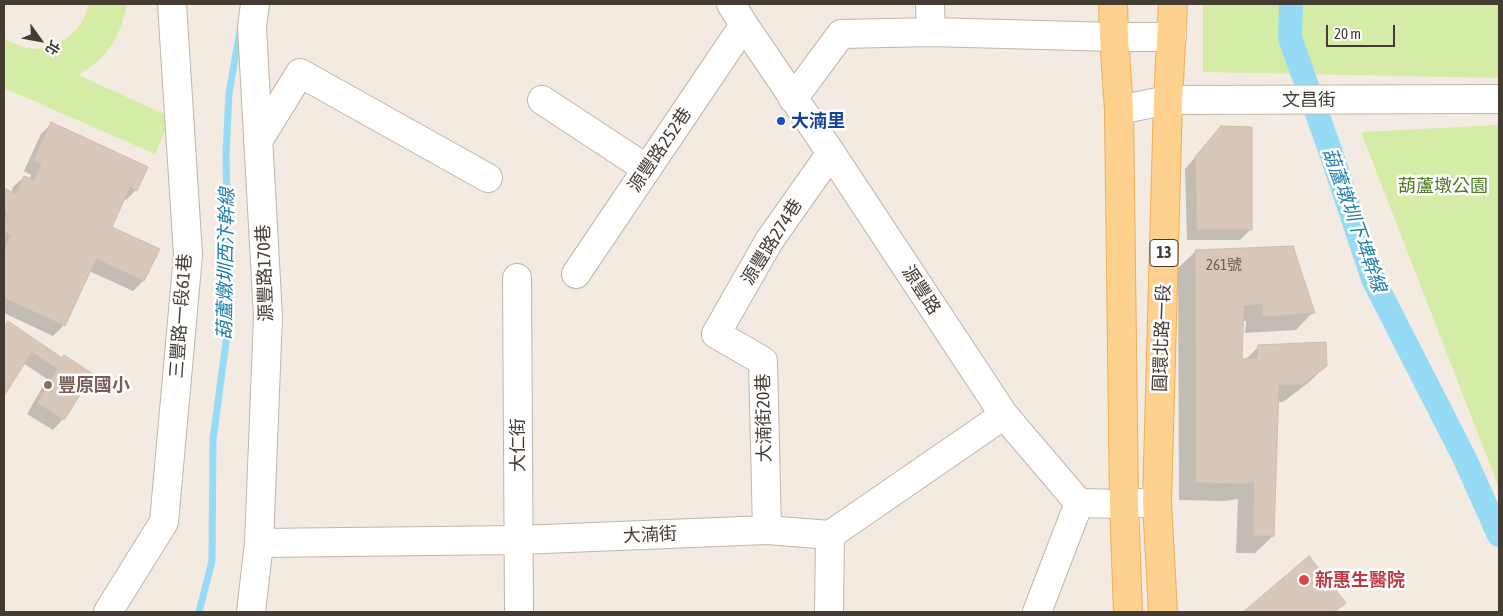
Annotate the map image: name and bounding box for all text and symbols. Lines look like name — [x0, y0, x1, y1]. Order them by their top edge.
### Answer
north arrow — [15, 15, 65, 65]
scale bar — [1328, 15, 1397, 47]
text: 20 m — [1334, 25, 1361, 42]
text: 北 — [42, 38, 63, 58]
street label: 文昌街 — [1282, 89, 1336, 111]
street label: 源豐路252巷 — [624, 104, 696, 196]
place label: 大湳里 — [791, 110, 845, 132]
marker: 大湳里 — [775, 115, 787, 127]
water label: 葫蘆墩圳下埤幹線 — [1317, 145, 1391, 295]
park label: 葫蘆墩公園 — [1398, 175, 1488, 197]
water label: 葫蘆燉圳西汴幹線 — [213, 188, 239, 340]
street label: 源豐路274巷 — [737, 195, 807, 289]
street label: 源豐路170巷 — [253, 224, 277, 322]
road number: 13 — [1150, 240, 1178, 266]
street label: 三豐路一段61巷 — [166, 253, 196, 379]
house number: 261號 — [1206, 256, 1242, 274]
street label: 源豐路 — [897, 261, 945, 319]
street label: 圓環北路一段 — [1149, 284, 1175, 392]
street label: 大湳街20巷 — [752, 373, 776, 463]
place label: 豐原國小 — [58, 374, 130, 396]
marker: 豐原國小 — [42, 379, 54, 391]
street label: 大仁街 — [507, 418, 529, 472]
street label: 大湳街 — [622, 523, 678, 547]
place label: 新惠生醫院 — [1315, 569, 1405, 591]
marker: 新惠生醫院 — [1297, 573, 1311, 587]

